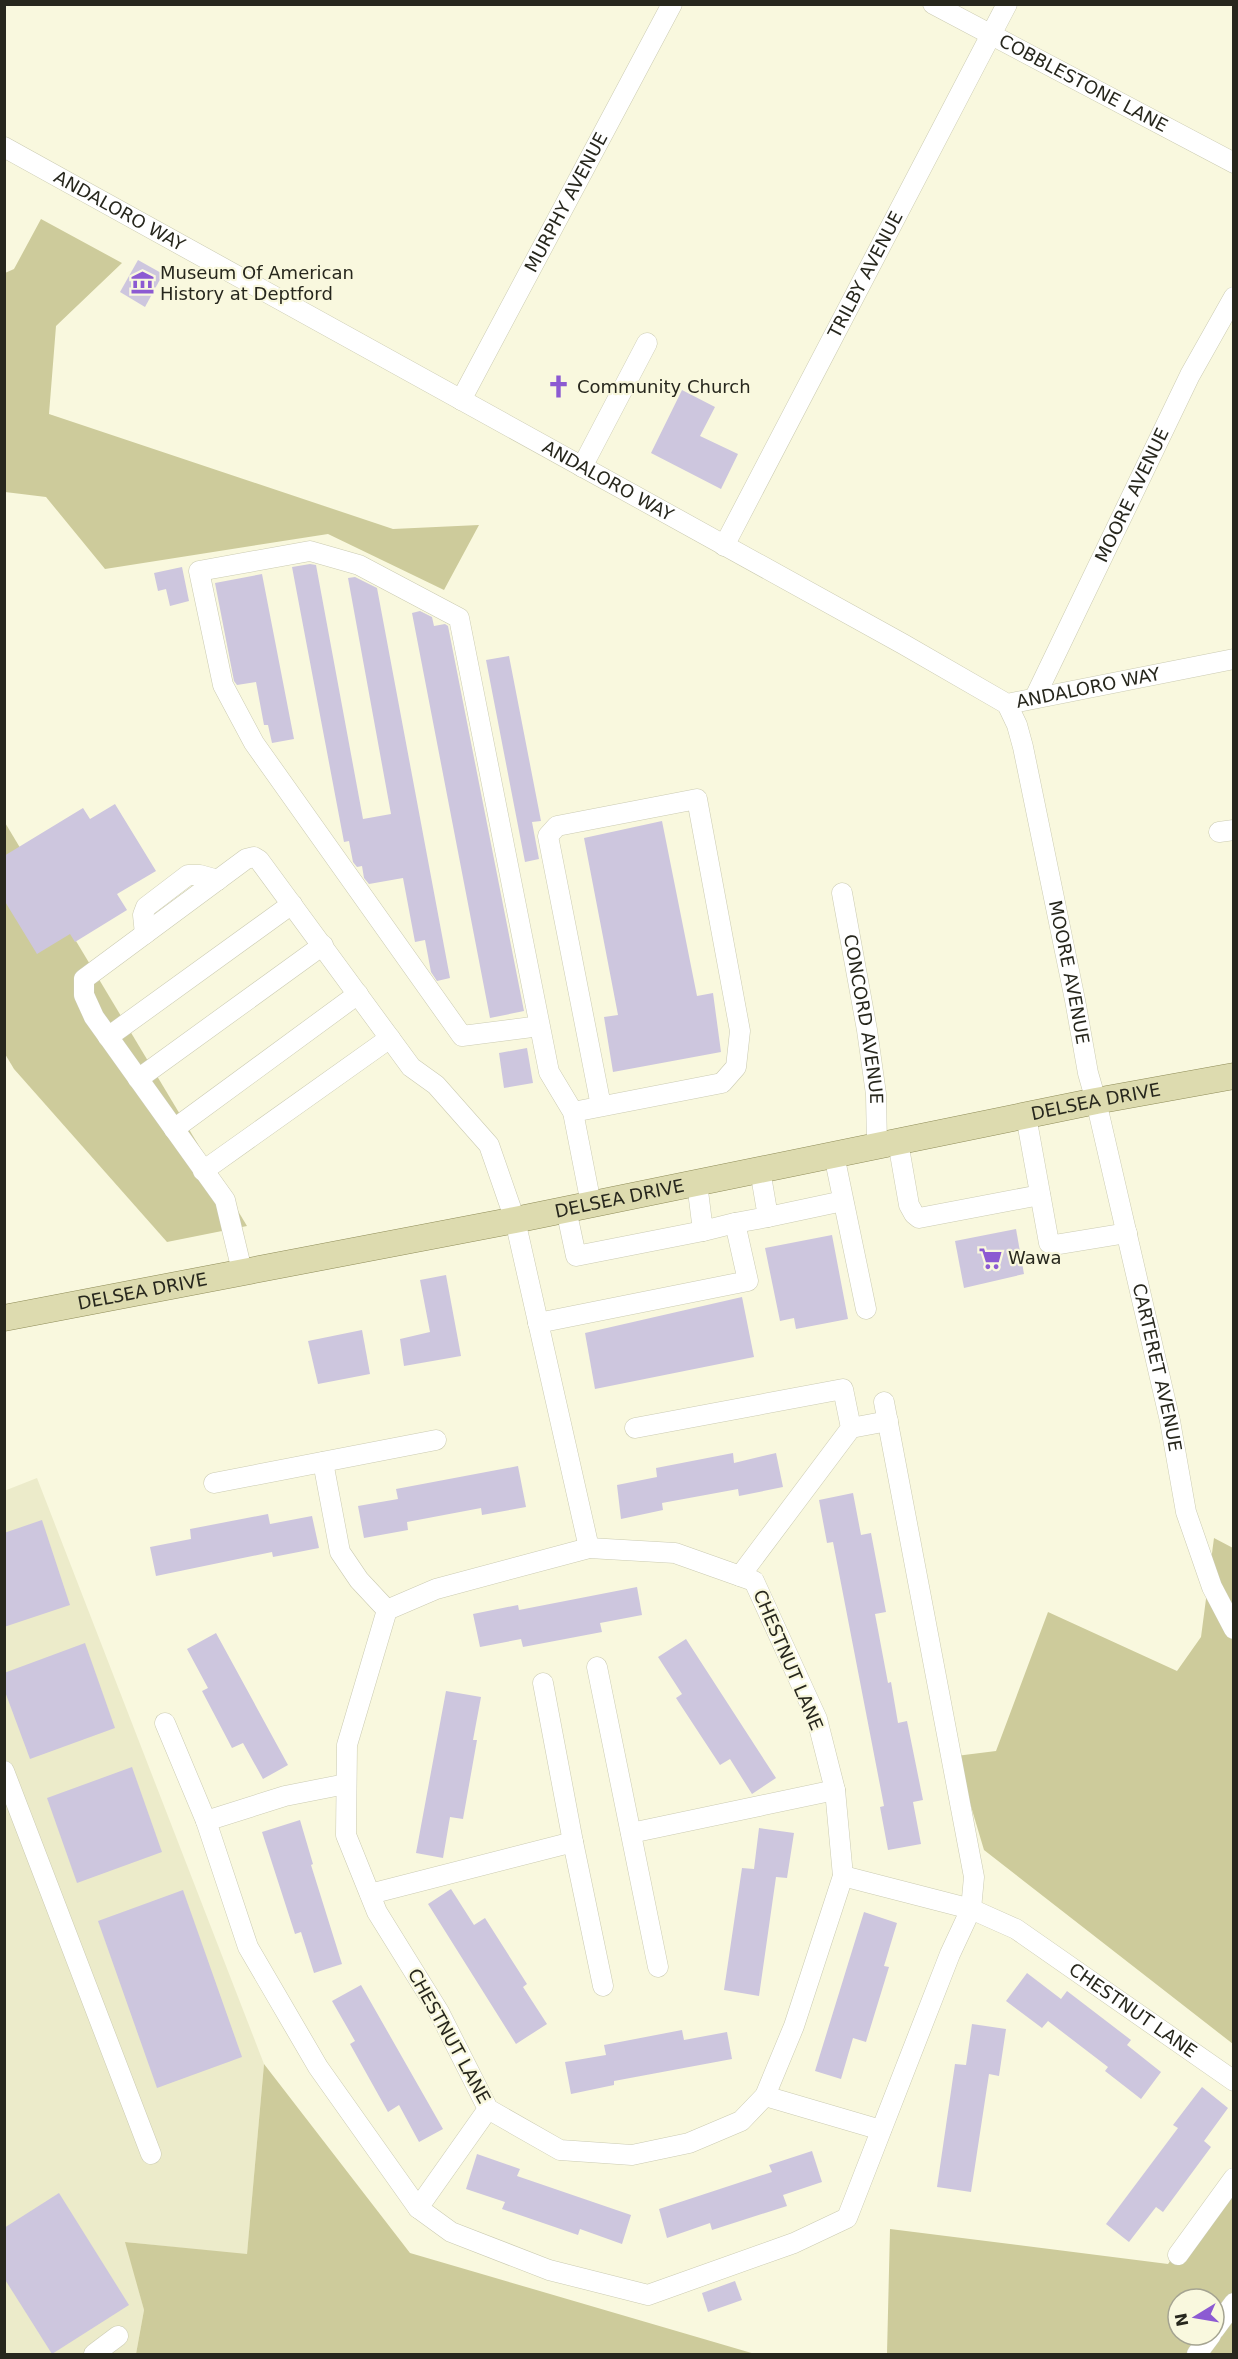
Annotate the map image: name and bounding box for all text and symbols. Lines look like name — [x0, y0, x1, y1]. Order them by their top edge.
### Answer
street label: COBBLESTONE LANE — [996, 30, 1171, 136]
street label: MURPHY AVENUE — [520, 129, 612, 276]
street label: ANDALORO WAY — [51, 166, 190, 256]
street label: TRILBY AVENUE — [823, 208, 907, 342]
place label: Museum Of American History at Deptford — [160, 262, 354, 304]
museum icon: Museum Of American History at Deptford — [129, 270, 155, 296]
church icon: Community Church — [546, 374, 572, 400]
place label: Community Church — [577, 376, 751, 397]
street label: MOORE AVENUE — [1090, 424, 1173, 565]
street label: ANDALORO WAY — [539, 436, 678, 525]
street label: ANDALORO WAY — [1014, 663, 1163, 712]
street label: MOORE AVENUE — [1045, 898, 1094, 1046]
street label: CONCORD AVENUE — [840, 932, 887, 1104]
street label: DELSEA DRIVE — [1029, 1079, 1162, 1124]
street label: DELSEA DRIVE — [553, 1175, 686, 1222]
supermarket icon: Wawa — [977, 1245, 1003, 1271]
place label: Wawa — [1008, 1247, 1061, 1268]
street label: DELSEA DRIVE — [76, 1268, 209, 1314]
street label: CARTERET AVENUE — [1128, 1281, 1186, 1453]
street label: CHESTNUT LANE — [749, 1586, 828, 1733]
street label: CHESTNUT LANE — [1065, 1958, 1201, 2062]
street label: CHESTNUT LANE — [404, 1965, 495, 2107]
north arrow — [1166, 2287, 1226, 2347]
text: N — [1171, 2311, 1192, 2328]

